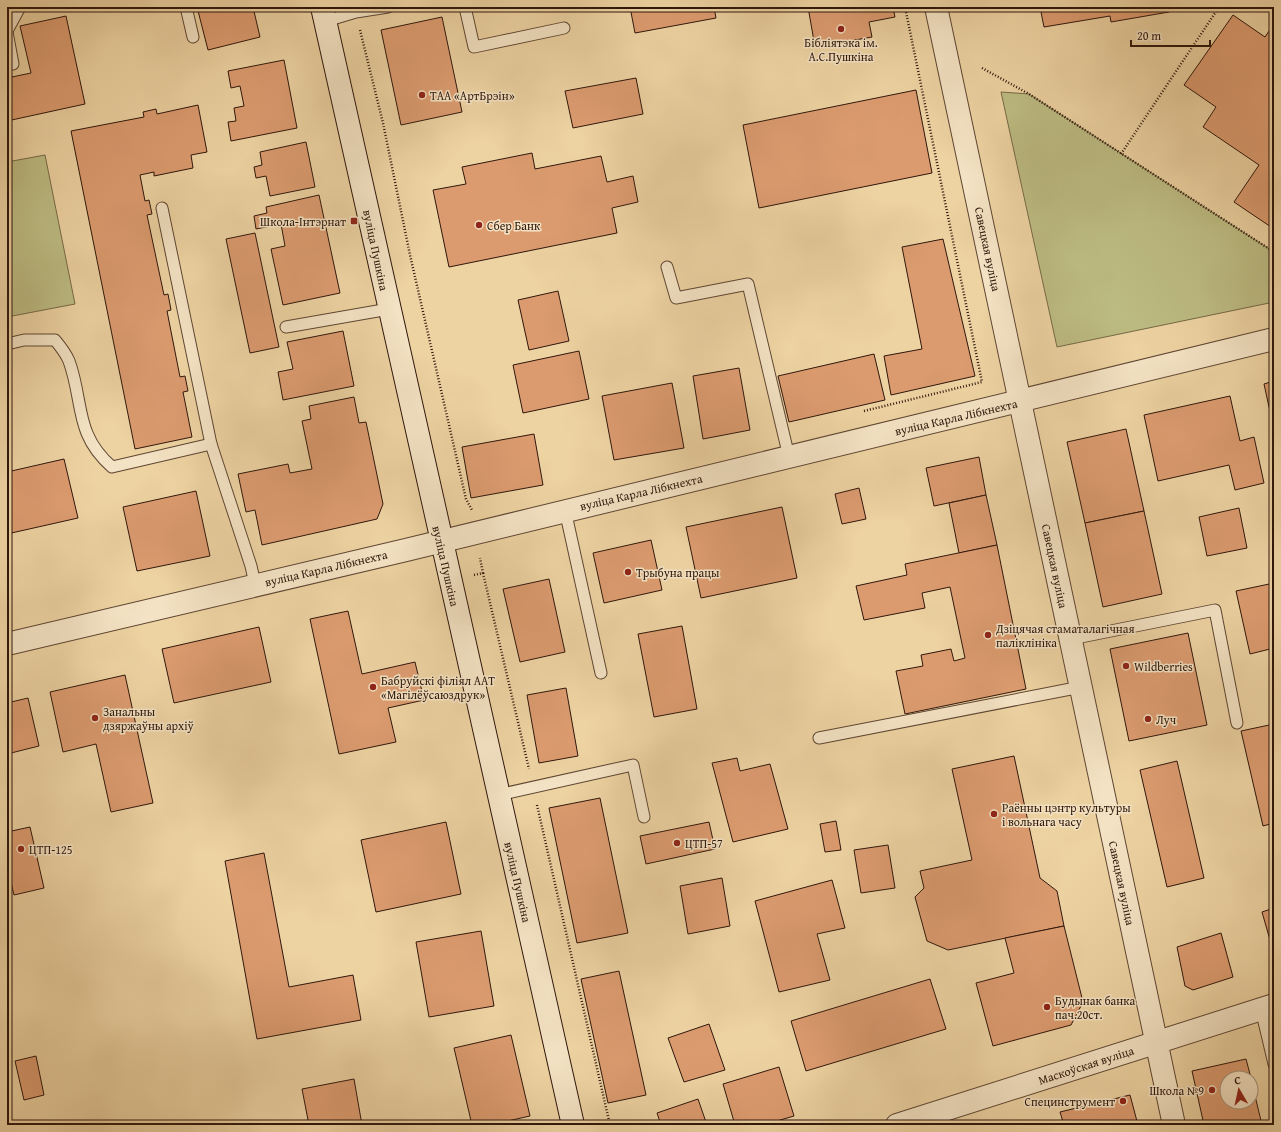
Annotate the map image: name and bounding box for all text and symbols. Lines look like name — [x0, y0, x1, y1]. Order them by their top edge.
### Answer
scale bar — [1131, 22, 1210, 48]
marker: Бібліятэка ім. А.С.Пушкіна — [836, 24, 846, 34]
text: 20 m — [1137, 27, 1161, 44]
place label: Бібліятэка ім. А.С.Пушкіна — [804, 34, 878, 65]
place label: ТАА «АртБрэін» — [430, 87, 515, 104]
marker: ТАА «АртБрэін» — [417, 90, 427, 100]
street label: Савецкая вуліца — [971, 205, 1005, 293]
street label: вуліца Пушкіна — [359, 208, 393, 292]
place label: Школа-Інтэрнат — [260, 213, 346, 230]
marker: Школа-Інтэрнат — [349, 216, 359, 226]
place label: Сбер Банк — [487, 217, 541, 234]
marker: Сбер Банк — [474, 220, 484, 230]
street label: вуліца Карла Лібкнехта — [893, 395, 1019, 439]
street label: вуліца Карла Лібкнехта — [578, 470, 704, 514]
street label: Савецкая вуліца — [1038, 522, 1072, 610]
street label: вуліца Пушкіна — [428, 524, 464, 608]
street label: вуліца Карла Лібкнехта — [263, 546, 389, 590]
place label: Трыбуна працы — [636, 564, 720, 581]
marker: Трыбуна працы — [623, 567, 633, 577]
place label: Дзіцячая стаматалагічная паліклініка — [995, 620, 1135, 651]
marker: Дзіцячая стаматалагічная паліклініка — [983, 630, 993, 640]
place label: Wildberries — [1134, 658, 1193, 675]
marker: Wildberries — [1121, 661, 1131, 671]
place label: Бабруйскі філіял ААТ «Магілёўсаюздрук» — [381, 672, 495, 703]
marker: Бабруйскі філіял ААТ «Магілёўсаюздрук» — [368, 682, 378, 692]
place label: Занальны дзяржаўны архіў — [103, 703, 194, 734]
place label: Луч — [1156, 711, 1177, 728]
marker: Занальны дзяржаўны архіў — [90, 713, 100, 723]
marker: Луч — [1143, 714, 1153, 724]
place label: Раённы цэнтр культуры і вольнага часу — [1002, 799, 1131, 830]
marker: Раённы цэнтр культуры і вольнага часу — [989, 809, 999, 819]
place label: ЦТП-57 — [685, 835, 723, 852]
marker: ЦТП-57 — [672, 838, 682, 848]
street label: Савецкая вуліца — [1105, 839, 1139, 927]
street label: вуліца Пушкіна — [500, 840, 536, 924]
place label: ЦТП-125 — [29, 841, 73, 858]
marker: ЦТП-125 — [16, 844, 26, 854]
place label: Будынак банка пач.20ст. — [1055, 992, 1136, 1023]
marker: Будынак банка пач.20ст. — [1042, 1002, 1052, 1012]
street label: Маскоўская вуліца — [1036, 1041, 1136, 1088]
north arrow — [1219, 1070, 1259, 1110]
text: С — [1233, 1072, 1242, 1089]
place label: Школа №9 — [1149, 1082, 1204, 1099]
marker: Школа №9 — [1207, 1085, 1217, 1095]
place label: Специнструмент — [1024, 1093, 1115, 1110]
marker: Специнструмент — [1118, 1096, 1128, 1106]

